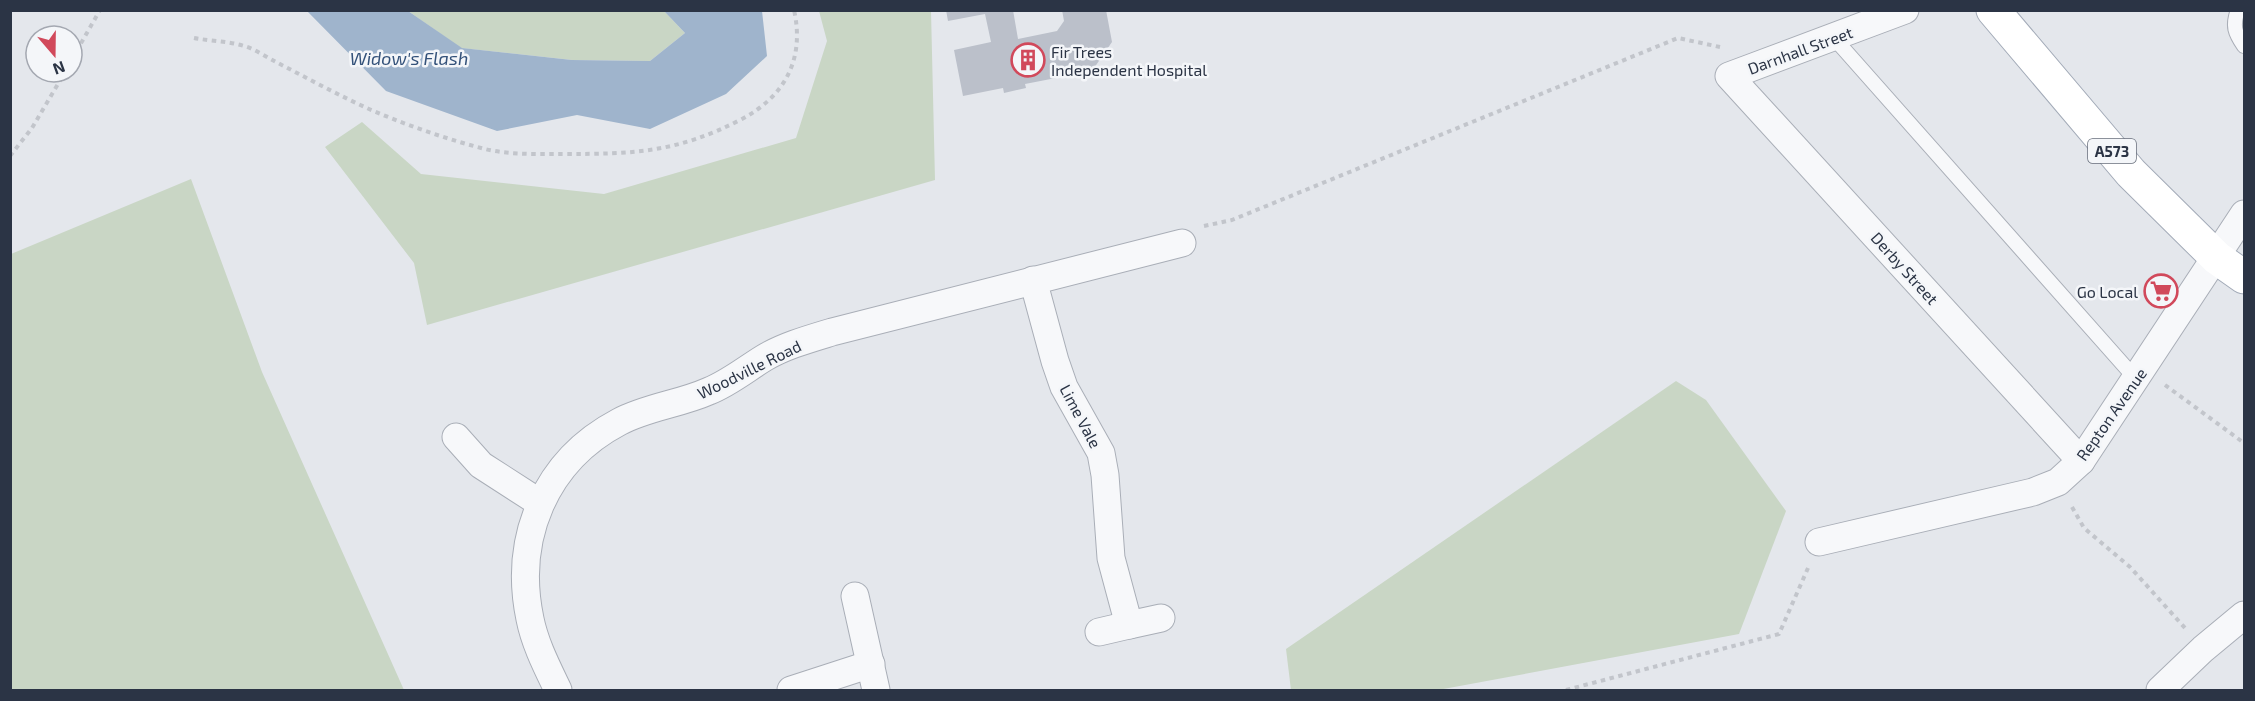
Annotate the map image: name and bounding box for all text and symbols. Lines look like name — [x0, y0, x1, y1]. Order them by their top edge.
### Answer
street label: Darnhall Street — [1745, 22, 1855, 78]
north arrow — [24, 24, 84, 84]
building icon: Fir Trees Independent Hospital — [1010, 42, 1046, 78]
place label: Fir Trees Independent Hospital — [1051, 42, 1207, 79]
water label: Widow's Flash — [350, 47, 468, 69]
text: N — [51, 58, 68, 79]
road number: A573 — [2088, 139, 2136, 163]
street label: Derby Street — [1868, 228, 1942, 308]
supermarket icon: Go Local — [2143, 273, 2179, 309]
place label: Go Local — [2077, 282, 2138, 301]
street label: Woodville Road — [694, 336, 804, 402]
street label: Repton Avenue — [2072, 364, 2150, 464]
street label: Lime Vale — [1056, 381, 1106, 451]

